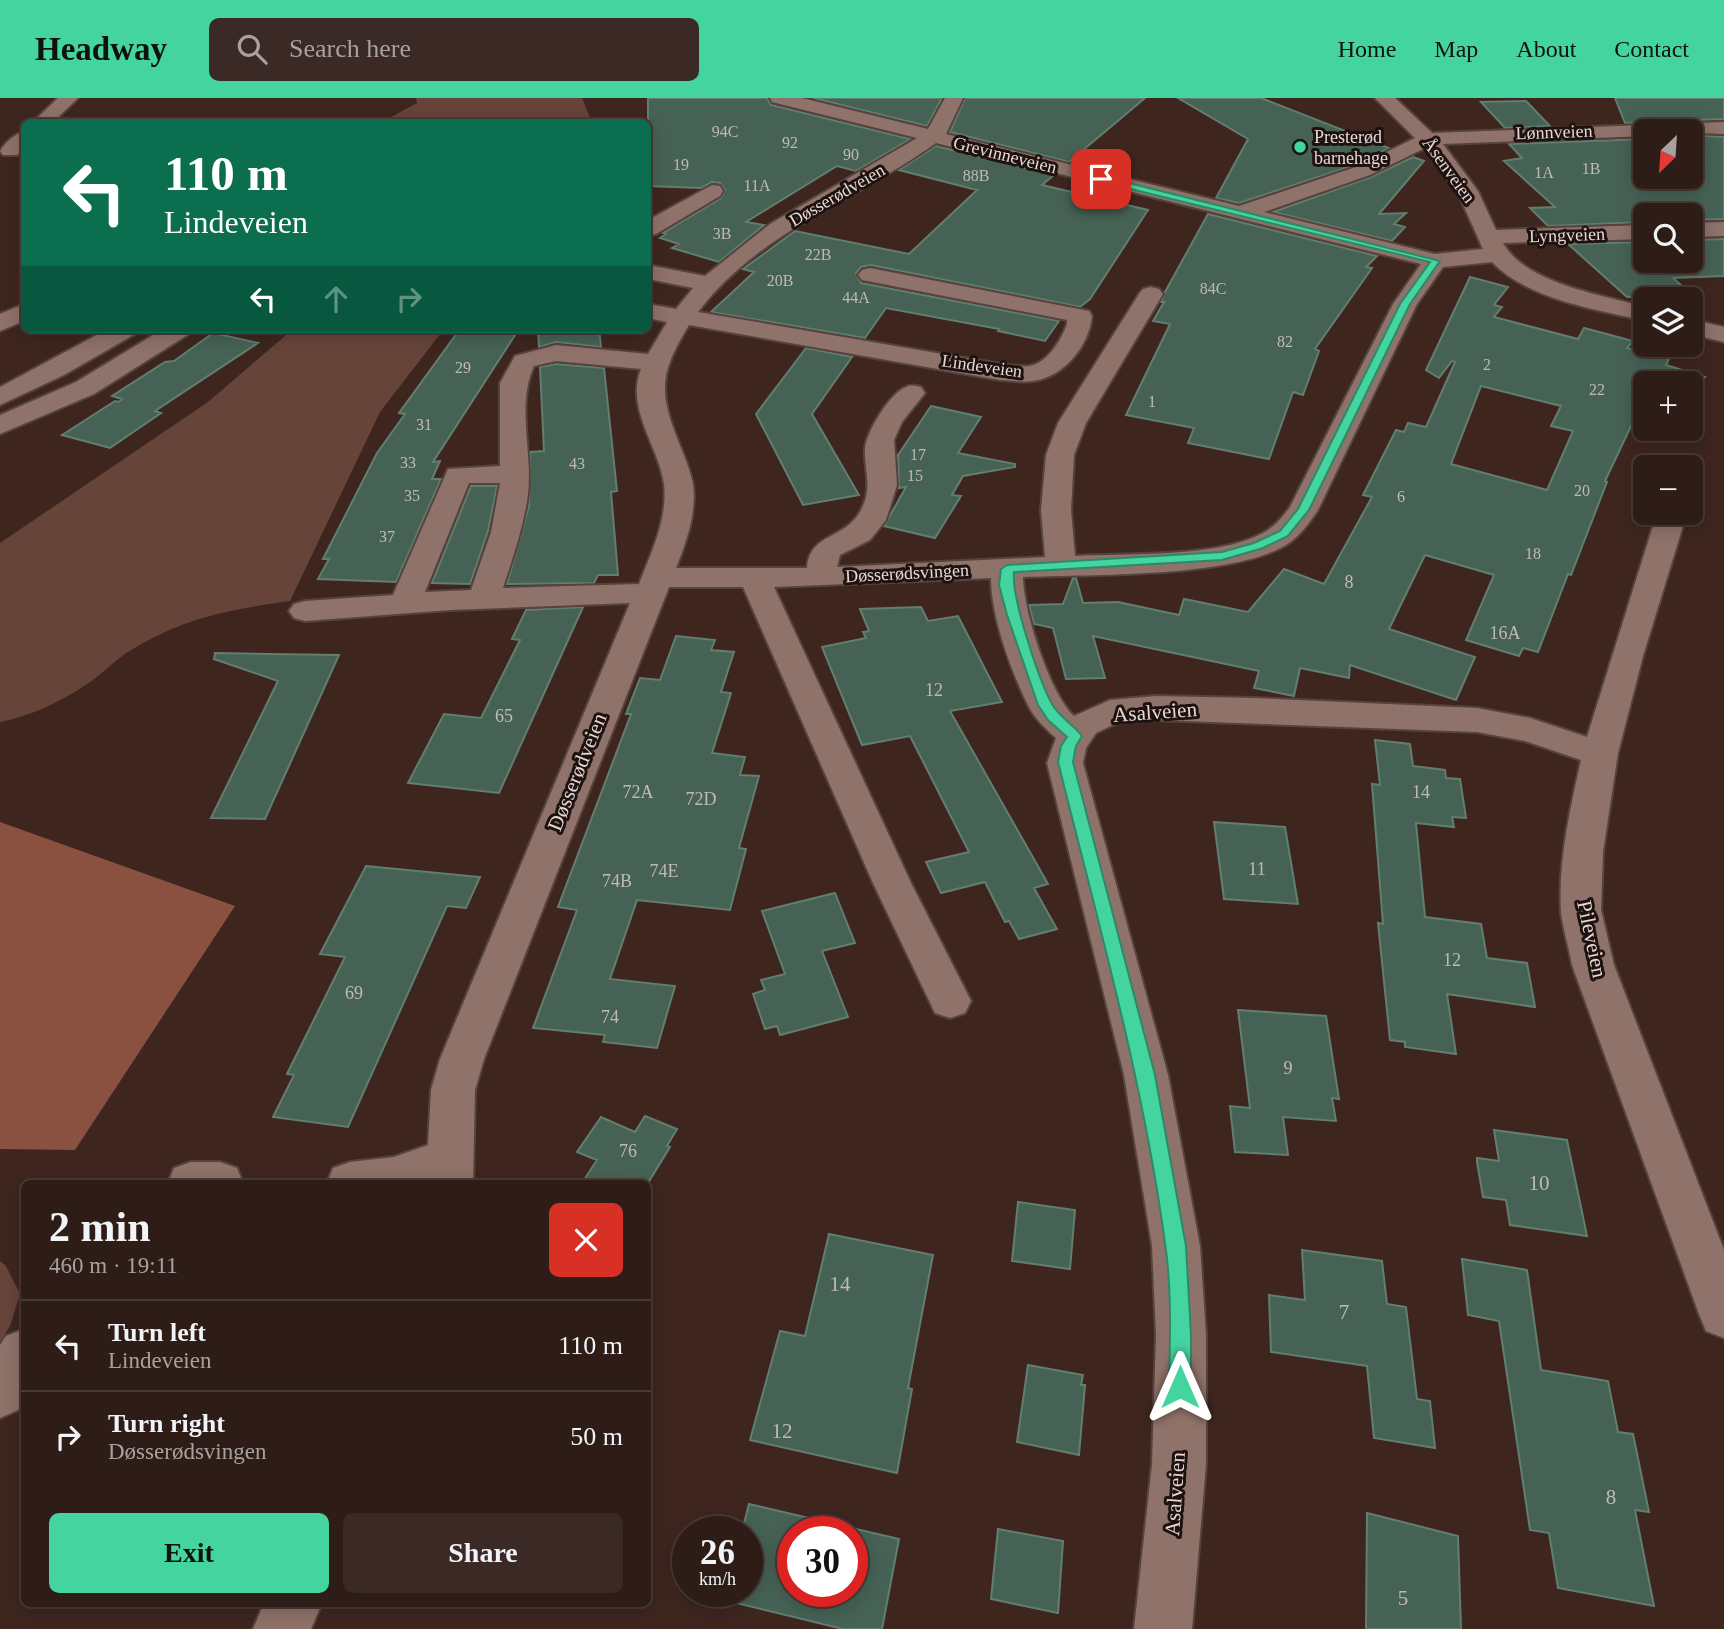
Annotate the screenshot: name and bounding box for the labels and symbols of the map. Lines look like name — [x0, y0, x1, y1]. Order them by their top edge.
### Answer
north arrow — [1633, 119, 1703, 189]
street label: Lønnveien — [1515, 121, 1593, 143]
house number: 94C — [712, 123, 738, 140]
place label: Presterød barnehage — [1314, 127, 1388, 168]
street label: Grevinneveien — [951, 132, 1059, 178]
street label: Åsenveien — [1419, 133, 1479, 207]
house number: 92 — [782, 134, 798, 151]
marker: Presterød barnehage — [1292, 139, 1308, 155]
house number: 90 — [843, 146, 859, 163]
pin — [1071, 149, 1131, 209]
house number: 19 — [673, 156, 689, 173]
street label: Døsserødveien — [786, 160, 888, 230]
house number: 1B — [1582, 160, 1600, 177]
house number: 1A — [1534, 164, 1554, 181]
house number: 88B — [963, 167, 989, 184]
house number: 11A — [744, 177, 771, 194]
street label: Lyngveien — [1529, 224, 1605, 246]
house number: 3B — [713, 225, 731, 242]
house number: 22B — [805, 246, 831, 263]
house number: 20B — [767, 272, 793, 289]
house number: 84C — [1200, 280, 1226, 297]
house number: 44A — [842, 289, 870, 306]
house number: 82 — [1277, 333, 1293, 350]
street label: Lindeveien — [941, 350, 1023, 382]
house number: 2 — [1483, 356, 1491, 373]
house number: 29 — [455, 359, 471, 376]
house number: 22 — [1589, 381, 1605, 398]
house number: 1 — [1148, 393, 1156, 410]
house number: 31 — [416, 416, 432, 433]
house number: 17 — [910, 446, 926, 463]
house number: 33 — [400, 454, 416, 471]
house number: 43 — [569, 455, 585, 472]
house number: 15 — [907, 467, 923, 484]
house number: 20 — [1574, 482, 1590, 499]
house number: 35 — [404, 487, 420, 504]
house number: 6 — [1397, 488, 1405, 505]
house number: 37 — [379, 528, 395, 545]
house number: 18 — [1525, 545, 1541, 562]
street label: Døsserødsvingen — [845, 560, 969, 586]
house number: 8 — [1345, 572, 1354, 592]
house number: 16A — [1490, 623, 1521, 643]
house number: 12 — [925, 680, 943, 700]
street label: Asalveien — [1112, 697, 1198, 727]
house number: 65 — [495, 706, 513, 726]
street label: Døsserødveien — [542, 709, 612, 834]
house number: 72A — [623, 782, 654, 802]
house number: 14 — [1412, 782, 1430, 802]
house number: 72D — [686, 789, 717, 809]
house number: 11 — [1248, 859, 1266, 879]
house number: 74E — [650, 861, 679, 881]
house number: 74B — [602, 871, 632, 891]
street label: Pileveien — [1572, 898, 1612, 980]
house number: 12 — [1443, 950, 1461, 970]
house number: 69 — [345, 983, 363, 1003]
house number: 74 — [601, 1007, 619, 1027]
house number: 9 — [1284, 1058, 1293, 1078]
house number: 76 — [619, 1141, 637, 1161]
house number: 10 — [1529, 1171, 1550, 1195]
house number: 14 — [830, 1272, 851, 1296]
house number: 7 — [1339, 1300, 1349, 1324]
position arrow — [1143, 1350, 1217, 1424]
house number: 12 — [772, 1419, 793, 1443]
street label: Asalveien — [1160, 1451, 1190, 1537]
house number: 8 — [1606, 1485, 1616, 1509]
speed limit sign: 30 — [777, 1516, 868, 1607]
house number: 5 — [1398, 1586, 1408, 1610]

